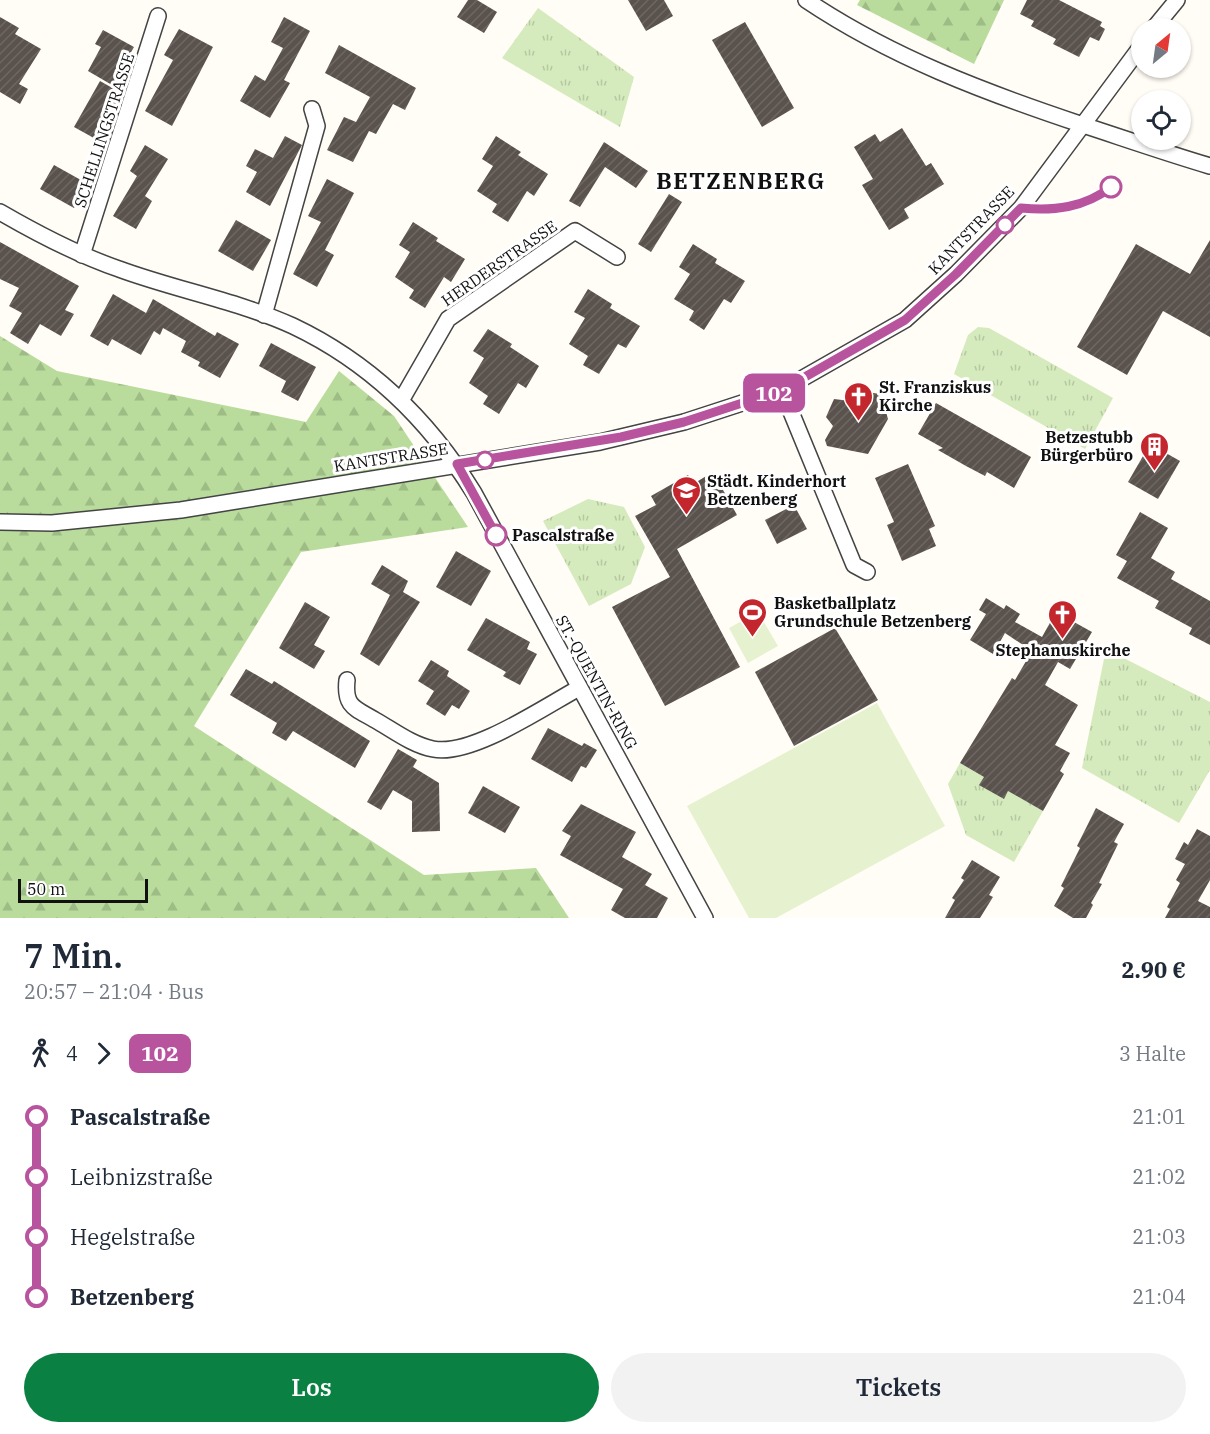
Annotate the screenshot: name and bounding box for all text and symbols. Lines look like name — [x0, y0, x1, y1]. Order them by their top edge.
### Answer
north arrow — [1131, 18, 1191, 78]
map controls — [1131, 18, 1191, 150]
street label: SCHELLINGSTRASSE — [70, 50, 138, 210]
button: locate — [1131, 90, 1191, 150]
district label: BETZENBERG — [656, 166, 826, 195]
unlabelled marker — [1100, 176, 1122, 198]
street label: KANTSTRASSE — [924, 181, 1018, 279]
street label: HERDERSTRASSE — [437, 216, 561, 310]
unlabelled marker — [996, 216, 1014, 234]
line badge: 102 — [740, 374, 808, 412]
place label: St. Franziskus Kirche — [879, 377, 991, 415]
text: 102 — [755, 379, 793, 407]
church icon: St. Franziskus Kirche — [842, 380, 874, 422]
place label: Betzestubb Bürgerbüro — [1040, 427, 1133, 465]
building icon: Betzestubb Bürgerbüro — [1138, 430, 1170, 472]
street label: KANTSTRASSE — [332, 438, 450, 476]
unlabelled marker — [476, 451, 494, 469]
place label: Städt. Kinderhort Betzenberg — [707, 471, 846, 509]
school or university icon: Städt. Kinderhort Betzenberg — [670, 474, 702, 516]
marker: Pascalstraße — [485, 524, 507, 546]
place label: Pascalstraße — [512, 525, 614, 545]
place label: Basketballplatz Grundschule Betzenberg — [774, 593, 972, 631]
sports icon: Basketballplatz Grundschule Betzenberg — [737, 596, 769, 638]
church icon: Stephanuskirche — [1047, 598, 1079, 640]
street label: ST.-QUENTIN-RING — [552, 611, 642, 753]
place label: Stephanuskirche — [995, 640, 1131, 660]
scale bar — [18, 876, 148, 904]
text: 50 m — [27, 879, 65, 899]
text: 7 Min. — [24, 934, 123, 977]
text: 2.90 € — [1121, 955, 1186, 984]
text: 20:57 – 21:04 · Bus — [24, 978, 204, 1005]
icon: walk — [24, 1037, 57, 1070]
icon: forward — [87, 1037, 120, 1070]
text: 102 — [141, 1039, 179, 1067]
text: 4 — [66, 1040, 78, 1067]
text: 3 Halte — [1119, 1040, 1186, 1067]
text: Pascalstraße — [70, 1102, 211, 1131]
text: 21:01 — [1132, 1103, 1186, 1130]
text: Leibnizstraße — [70, 1162, 213, 1191]
text: 21:02 — [1132, 1163, 1186, 1190]
text: Hegelstraße — [70, 1222, 195, 1251]
text: 21:03 — [1132, 1223, 1186, 1250]
text: Betzenberg — [70, 1282, 194, 1311]
text: 21:04 — [1132, 1283, 1186, 1310]
button: Los — [24, 1353, 599, 1422]
button: Tickets — [611, 1353, 1186, 1422]

